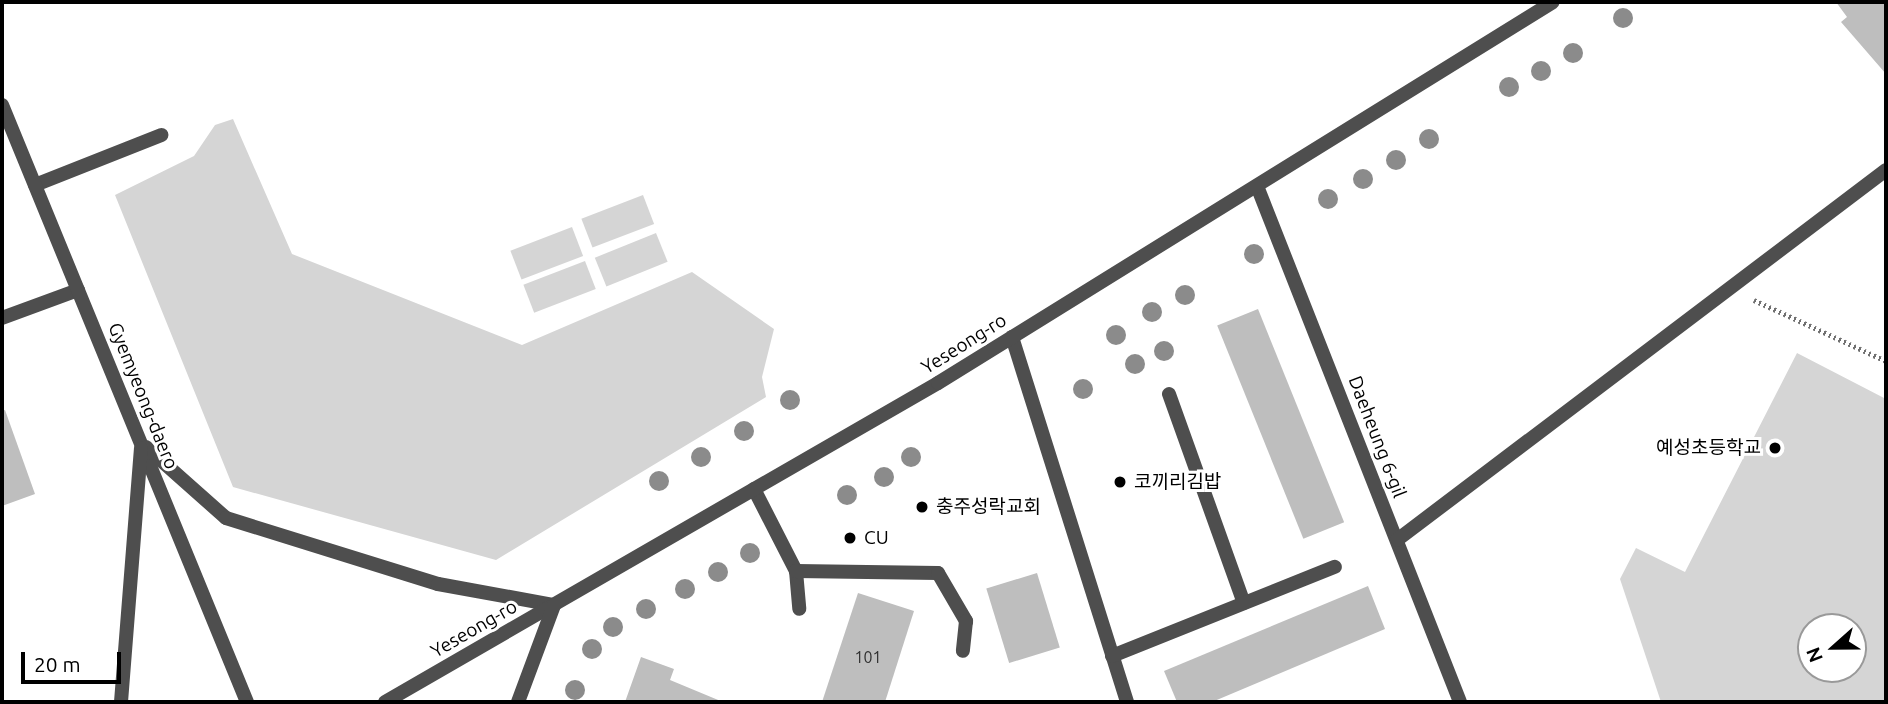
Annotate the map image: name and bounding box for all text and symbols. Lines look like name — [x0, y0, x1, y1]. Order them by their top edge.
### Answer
street label: Yeseong-ro — [917, 309, 1011, 379]
street label: Gyemyeong-daero — [103, 319, 183, 473]
street label: Daeheung 6-gil — [1343, 373, 1411, 501]
place label: 예성초등학교 — [1656, 437, 1761, 459]
marker: 예성초등학교 — [1767, 440, 1783, 456]
place label: 코끼리김밥 — [1134, 471, 1221, 493]
marker: 코끼리김밥 — [1112, 474, 1128, 490]
place label: 충주성락교회 — [936, 496, 1041, 518]
marker: 충주성락교회 — [914, 499, 930, 515]
place label: CU — [864, 527, 889, 549]
marker: CU — [842, 530, 858, 546]
street label: Yeseong-ro — [427, 595, 521, 663]
north arrow — [1797, 613, 1867, 683]
scale bar — [24, 638, 124, 682]
text: N — [1801, 644, 1827, 665]
house number: 101 — [854, 647, 882, 667]
text: 20 m — [34, 652, 81, 676]

